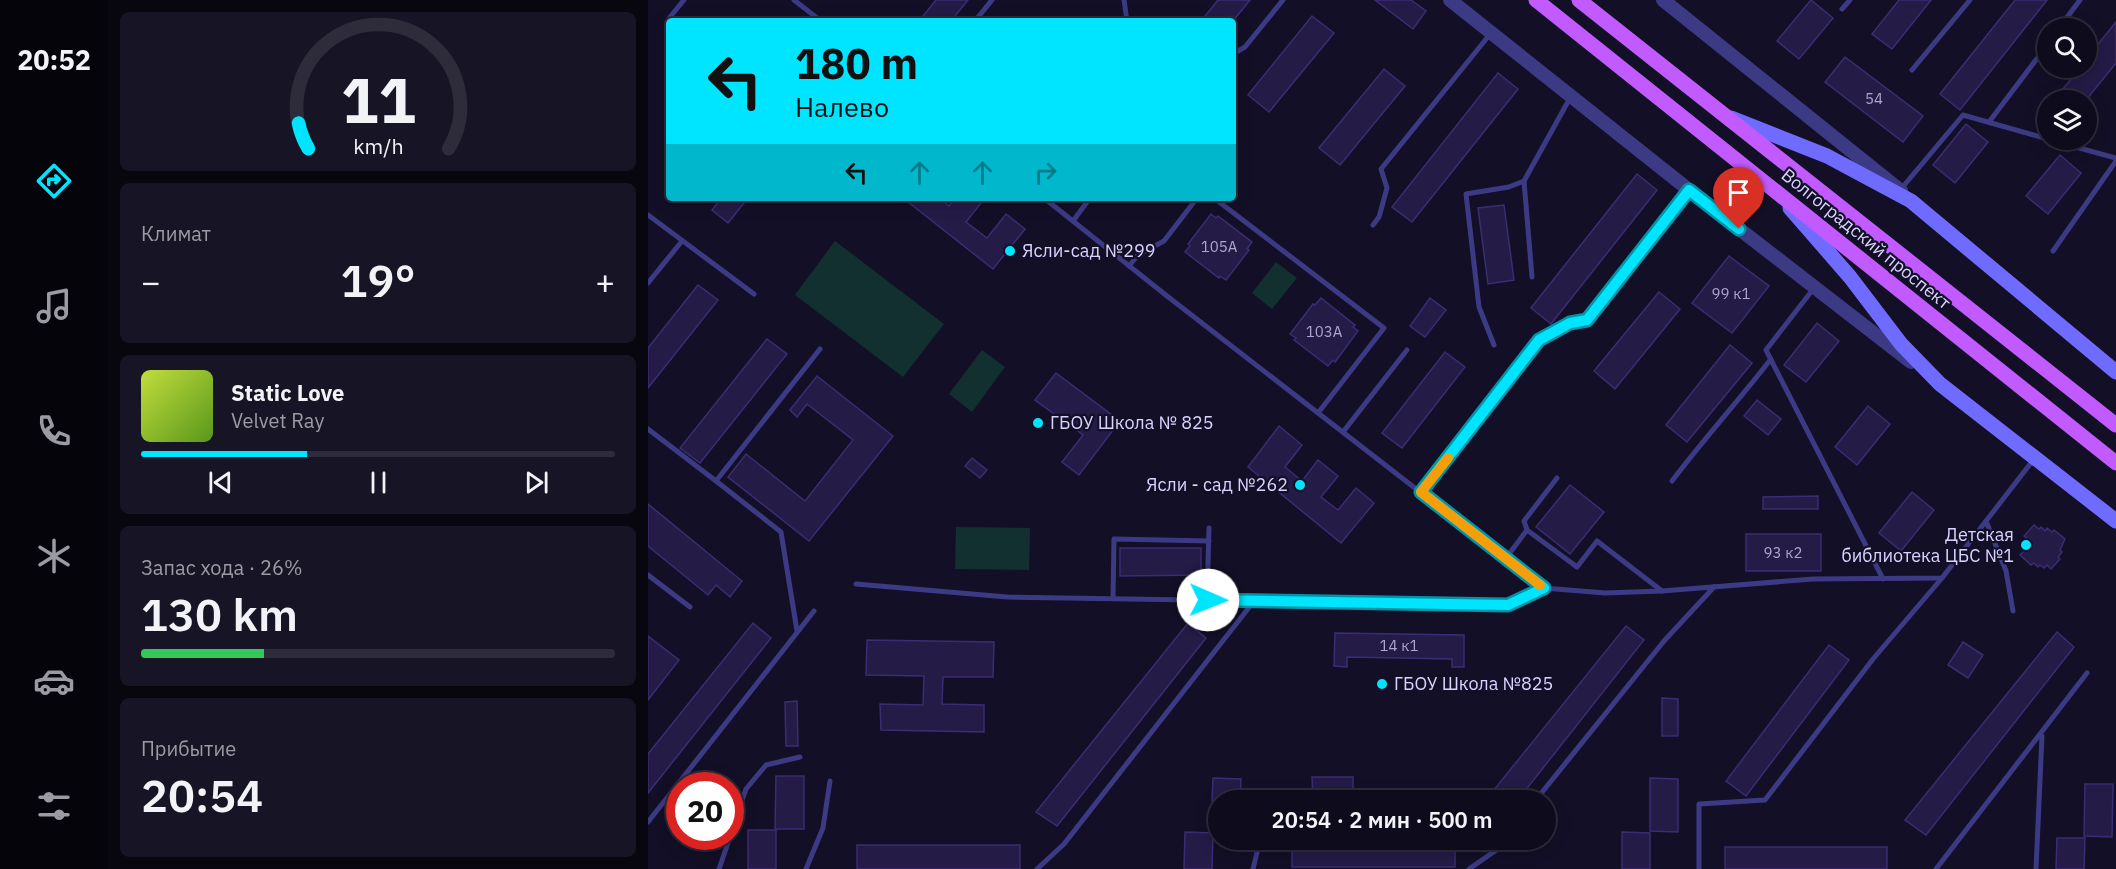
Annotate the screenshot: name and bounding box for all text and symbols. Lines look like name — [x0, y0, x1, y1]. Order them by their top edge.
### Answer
map controls — [2037, 18, 2097, 150]
button: search — [2037, 18, 2097, 78]
text: 180 m — [795, 36, 918, 91]
text: 20:52 — [17, 42, 91, 77]
icon: left — [696, 42, 774, 120]
text: 11 — [341, 59, 415, 140]
text: Налево — [795, 89, 889, 124]
house number: 54 — [1865, 89, 1883, 108]
button: layers — [2037, 90, 2097, 150]
text: km/h — [353, 132, 403, 160]
icon: left — [840, 156, 873, 189]
icon: ahead — [903, 156, 936, 189]
icon: ahead — [966, 156, 999, 189]
icon: right — [1029, 156, 1062, 189]
icon: directions — [33, 160, 75, 202]
street label: Волгоградский проспект — [1777, 163, 1956, 314]
pin — [1713, 167, 1764, 229]
icon: arrive — [1722, 176, 1755, 209]
text: Климат — [141, 220, 211, 247]
house number: 105А — [1201, 237, 1238, 256]
place label: Ясли-сад №299 — [1022, 239, 1156, 262]
marker: Ясли-сад №299 — [1003, 244, 1017, 258]
text: 19° — [340, 251, 416, 309]
text: − — [141, 260, 161, 303]
text: + — [595, 260, 615, 303]
house number: 99 к1 — [1712, 284, 1750, 303]
icon: music — [33, 285, 75, 327]
house number: 103А — [1306, 322, 1343, 341]
text: Static Love — [231, 378, 344, 407]
text: Velvet Ray — [231, 407, 324, 434]
icon: phone — [33, 410, 75, 452]
place label: ГБОУ Школа № 825 — [1050, 411, 1214, 434]
marker: ГБОУ Школа № 825 — [1031, 416, 1045, 430]
icon: previous — [204, 466, 237, 499]
icon: pause — [362, 466, 395, 499]
icon: next — [520, 466, 553, 499]
place label: Ясли - сад №262 — [1146, 473, 1288, 496]
marker: Ясли - сад №262 — [1293, 478, 1307, 492]
place label: Детская библиотека ЦБС №1 — [1842, 523, 2014, 567]
icon: climate — [33, 535, 75, 577]
marker: Детская библиотека ЦБС №1 — [2019, 538, 2033, 552]
house number: 93 к2 — [1764, 543, 1802, 562]
text: Запас хода · 26% — [141, 554, 303, 581]
position arrow — [1176, 568, 1240, 632]
text: 130 km — [141, 585, 298, 643]
house number: 14 к1 — [1380, 636, 1418, 655]
icon: car — [33, 660, 75, 702]
place label: ГБОУ Школа №825 — [1394, 672, 1553, 695]
marker: ГБОУ Школа №825 — [1375, 677, 1389, 691]
text: Прибытие — [141, 735, 236, 762]
text: 20:54 — [141, 766, 263, 824]
speed limit sign: 20 — [666, 772, 744, 850]
icon: filters — [33, 785, 75, 827]
text: 20:54 · 2 мин · 500 m — [1271, 805, 1493, 834]

